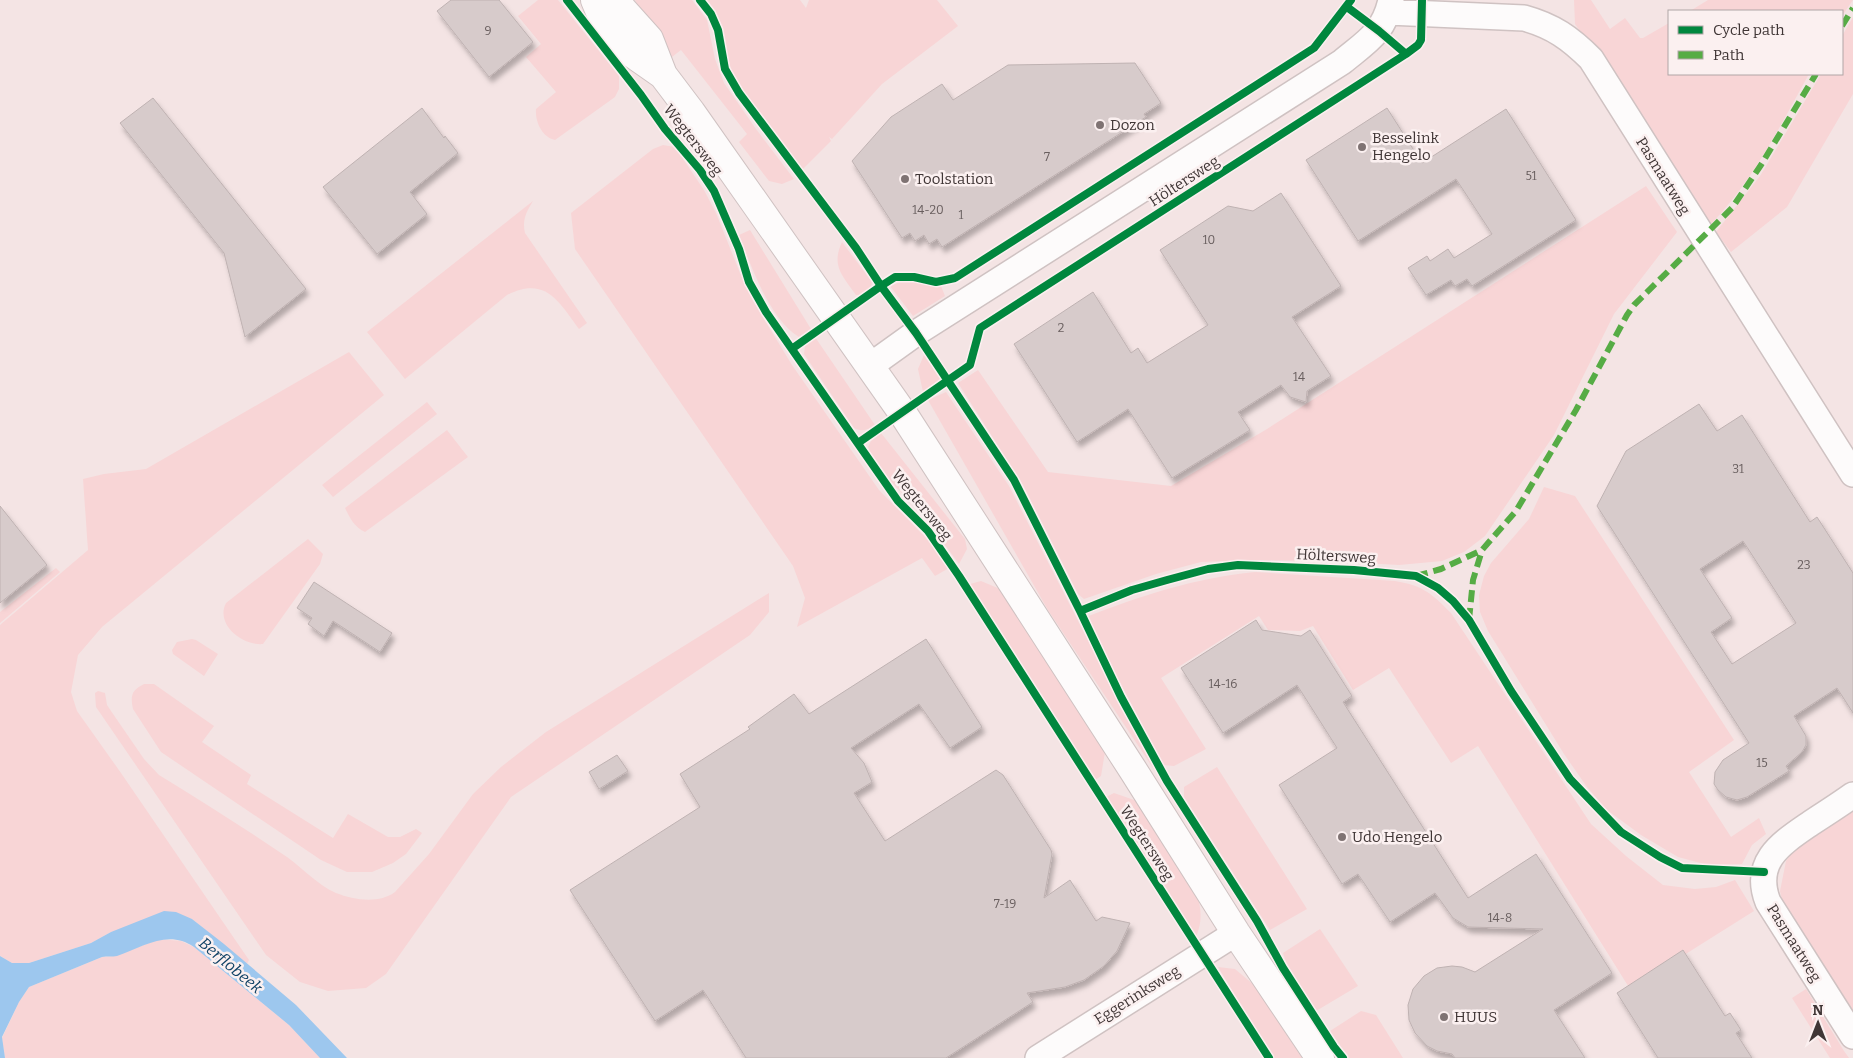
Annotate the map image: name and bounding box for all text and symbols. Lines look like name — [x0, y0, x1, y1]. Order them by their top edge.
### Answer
legend — [1668, 10, 1843, 75]
text: Cycle path — [1713, 21, 1785, 39]
house number: 9 — [484, 24, 492, 38]
text: Path — [1713, 46, 1745, 64]
street label: Wegtersweg — [659, 101, 727, 179]
place label: Dozon — [1110, 116, 1155, 134]
marker: Dozon — [1094, 119, 1106, 131]
place label: Besselink Hengelo — [1372, 129, 1440, 164]
street label: Pasmaatweg — [1632, 134, 1694, 218]
marker: Besselink Hengelo — [1356, 141, 1368, 153]
house number: 7 — [1044, 150, 1050, 164]
street label: Höltersweg — [1146, 152, 1222, 210]
house number: 51 — [1525, 169, 1537, 183]
place label: Toolstation — [915, 170, 994, 188]
marker: Toolstation — [899, 173, 911, 185]
house number: 14-20 — [912, 203, 944, 217]
house number: 1 — [959, 208, 964, 222]
house number: 10 — [1203, 233, 1215, 247]
house number: 2 — [1058, 321, 1064, 335]
house number: 14 — [1293, 370, 1305, 384]
house number: 31 — [1732, 462, 1744, 476]
street label: Wegtersweg — [888, 466, 956, 544]
street label: Höltersweg — [1296, 545, 1376, 567]
house number: 23 — [1797, 558, 1811, 572]
house number: 14-16 — [1209, 677, 1237, 691]
house number: 15 — [1756, 756, 1768, 770]
street label: Wegtersweg — [1116, 802, 1178, 884]
place label: Udo Hengelo — [1352, 828, 1442, 846]
marker: Udo Hengelo — [1336, 831, 1348, 843]
house number: 7-19 — [994, 897, 1016, 911]
street label: Pasmaatweg — [1763, 901, 1825, 985]
house number: 14-8 — [1488, 911, 1512, 925]
water label: Berflobeek — [195, 933, 267, 998]
street label: Eggerinksweg — [1091, 962, 1183, 1028]
north arrow — [1793, 998, 1843, 1048]
text: N — [1813, 1002, 1824, 1019]
place label: HUUS — [1454, 1008, 1497, 1026]
marker: HUUS — [1438, 1011, 1450, 1023]

